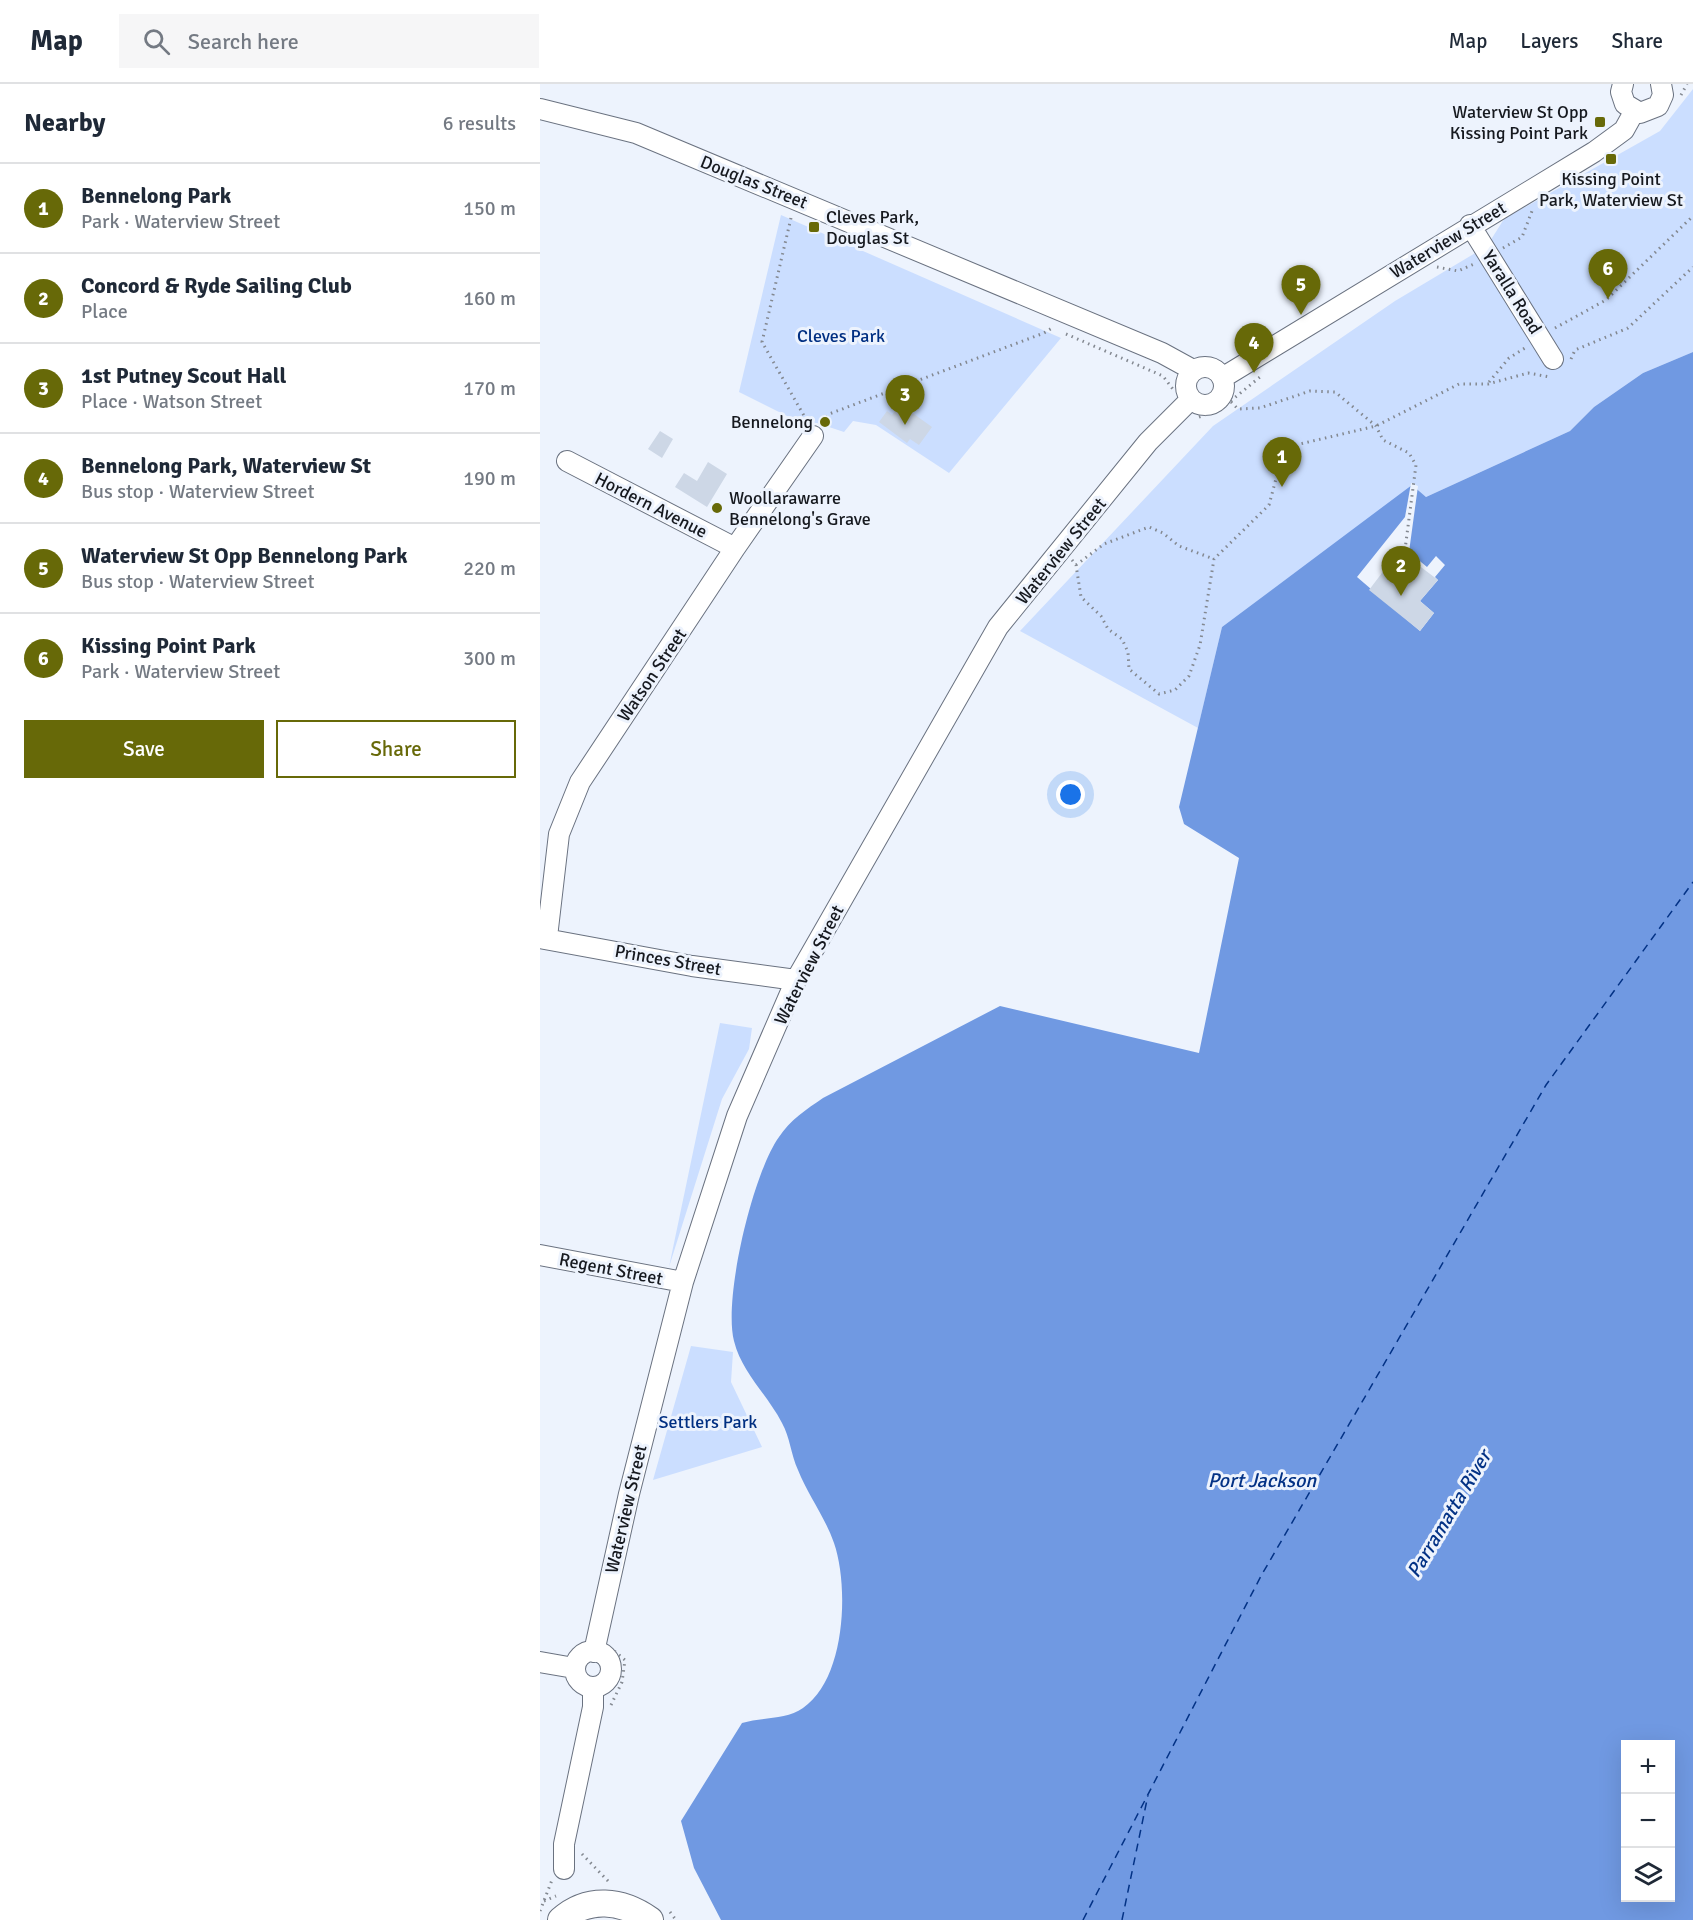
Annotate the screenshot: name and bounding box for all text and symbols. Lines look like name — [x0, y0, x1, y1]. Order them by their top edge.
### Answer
search box — [119, 14, 539, 68]
text: Map — [30, 24, 83, 58]
icon: search — [140, 25, 173, 58]
text: Search here — [188, 28, 299, 55]
text: Map — [1449, 28, 1487, 54]
text: Layers — [1520, 28, 1578, 54]
text: Share — [1611, 28, 1663, 54]
place label: Waterview St Opp Kissing Point Park — [1450, 101, 1588, 144]
text: Nearby — [24, 107, 105, 139]
text: 6 results — [443, 111, 516, 136]
marker: Waterview St Opp Kissing Point Park — [1593, 115, 1607, 129]
street label: Douglas Street — [697, 151, 811, 213]
marker: Kissing Point Park, Waterview St — [1604, 152, 1618, 166]
place label: Kissing Point Park, Waterview St — [1539, 168, 1683, 211]
text: Bennelong Park — [81, 182, 231, 209]
text: 1 — [38, 196, 49, 221]
text: 150 m — [463, 196, 516, 221]
street label: Waterview Street — [1386, 197, 1510, 283]
place label: Cleves Park, Douglas St — [826, 206, 919, 249]
text: Park · Waterview Street — [81, 209, 280, 234]
marker: Cleves Park, Douglas St — [807, 220, 821, 234]
street label: Yaralla Road — [1478, 246, 1546, 338]
pin: 6 — [1588, 250, 1628, 299]
pin: 5 — [1282, 266, 1320, 315]
text: Concord & Ryde Sailing Club — [81, 272, 352, 299]
text: 2 — [38, 286, 49, 311]
text: 160 m — [463, 286, 516, 311]
text: Place — [81, 299, 128, 324]
pin: 4 — [1234, 324, 1274, 373]
park label: Cleves Park — [797, 325, 885, 347]
text: 1st Putney Scout Hall — [81, 362, 286, 389]
text: 3 — [38, 376, 49, 401]
text: 170 m — [463, 376, 516, 401]
pin: 3 — [886, 376, 925, 425]
text: Place · Watson Street — [81, 389, 262, 414]
place label: Bennelong — [731, 411, 813, 433]
marker: Bennelong — [818, 415, 832, 429]
pin: 1 — [1262, 438, 1302, 487]
text: Bennelong Park, Waterview St — [81, 452, 371, 479]
text: 4 — [38, 466, 49, 491]
text: 190 m — [463, 466, 516, 491]
street label: Hordern Avenue — [591, 467, 711, 543]
text: Bus stop · Waterview Street — [81, 479, 315, 504]
place label: Woollarawarre Bennelong's Grave — [729, 487, 871, 530]
street label: Waterview Street — [1011, 493, 1111, 609]
marker: Woollarawarre Bennelong's Grave — [710, 501, 724, 515]
text: Waterview St Opp Bennelong Park — [81, 542, 408, 569]
pin: 2 — [1382, 546, 1420, 596]
text: 5 — [38, 556, 49, 581]
text: 220 m — [463, 556, 516, 581]
text: Bus stop · Waterview Street — [81, 569, 315, 594]
street label: Watson Street — [613, 624, 691, 726]
text: Kissing Point Park — [81, 632, 256, 659]
text: 6 — [38, 646, 49, 671]
text: 300 m — [463, 646, 516, 671]
text: Park · Waterview Street — [81, 659, 280, 684]
button: Save — [24, 720, 264, 778]
button: Share — [276, 720, 516, 778]
your location — [1056, 780, 1085, 809]
street label: Waterview Street — [769, 901, 849, 1029]
street label: Princes Street — [613, 940, 723, 980]
street label: Regent Street — [557, 1248, 665, 1290]
park label: Settlers Park — [659, 1411, 757, 1433]
street label: Waterview Street — [601, 1443, 651, 1575]
water label: Parramatta River — [1401, 1444, 1498, 1582]
water label: Port Jackson — [1208, 1468, 1317, 1493]
map controls — [1621, 1740, 1675, 1902]
button: + — [1621, 1740, 1675, 1794]
button: − — [1621, 1794, 1675, 1848]
button: layers — [1621, 1848, 1675, 1902]

